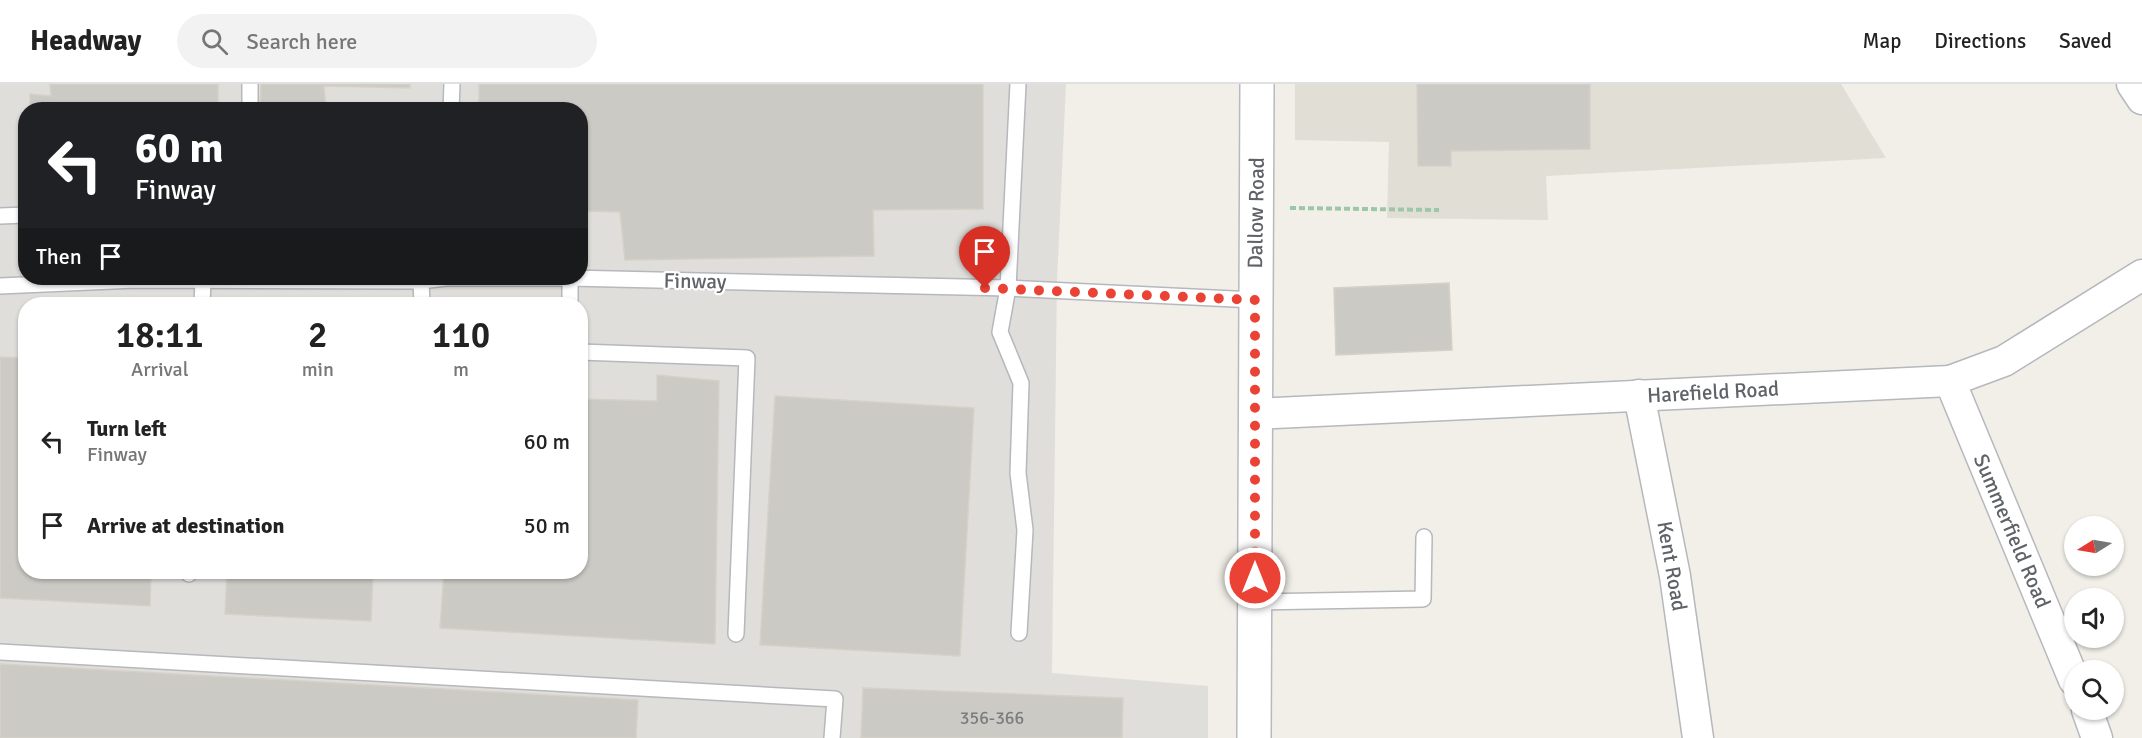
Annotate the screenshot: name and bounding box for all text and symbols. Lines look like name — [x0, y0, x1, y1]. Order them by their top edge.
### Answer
search box — [177, 14, 597, 68]
text: Headway — [30, 24, 141, 58]
icon: search — [198, 25, 231, 58]
text: Search here — [246, 28, 357, 55]
text: Map — [1863, 28, 1901, 54]
text: Directions — [1934, 28, 2026, 54]
text: Saved — [2059, 28, 2112, 54]
text: 60 m — [135, 123, 224, 174]
icon: left — [36, 126, 114, 204]
street label: Dallow Road — [1242, 157, 1270, 269]
text: Finway — [135, 174, 216, 207]
pin — [959, 226, 1010, 288]
icon: arrive — [968, 235, 1001, 268]
icon: arrive — [94, 240, 127, 273]
text: Then — [36, 243, 82, 270]
street label: Finway — [663, 267, 727, 295]
text: 18:11 — [116, 313, 204, 358]
text: 2 — [308, 313, 328, 358]
text: 110 — [432, 313, 490, 358]
text: Arrival — [131, 357, 189, 382]
text: min — [302, 357, 334, 382]
text: m — [453, 357, 469, 382]
street label: Harefield Road — [1646, 376, 1780, 408]
text: Turn left — [87, 415, 167, 442]
icon: left — [36, 425, 69, 458]
text: 60 m — [524, 428, 570, 455]
text: Finway — [87, 442, 147, 467]
street label: Summerfield Road — [1968, 450, 2056, 612]
icon: arrive — [36, 509, 69, 542]
text: Arrive at destination — [87, 512, 284, 539]
text: 50 m — [524, 512, 570, 539]
north arrow — [2064, 516, 2124, 576]
map controls — [2064, 516, 2124, 720]
street label: Kent Road — [1651, 519, 1693, 613]
position arrow — [1223, 546, 1287, 610]
button: sound — [2064, 588, 2124, 648]
button: search — [2064, 660, 2124, 720]
house number: 356-366 — [960, 707, 1024, 729]

